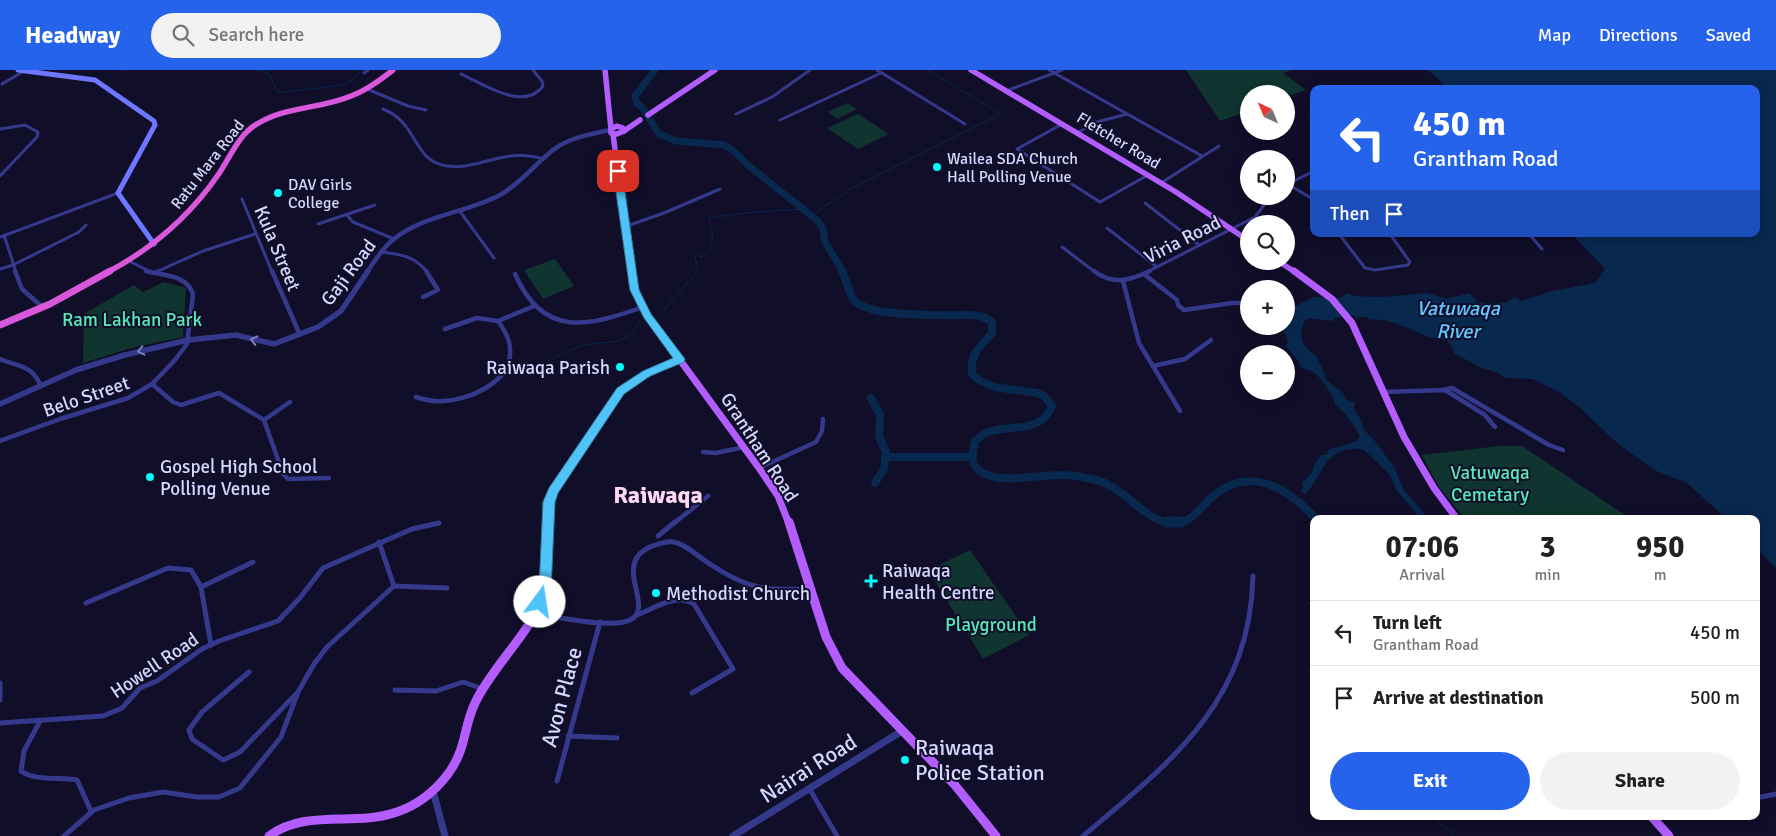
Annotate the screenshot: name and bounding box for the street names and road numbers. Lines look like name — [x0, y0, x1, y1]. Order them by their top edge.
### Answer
street label: Fletcher Road — [1073, 108, 1164, 174]
street label: Ratu Mara Road — [167, 116, 249, 213]
street label: Kula Street — [248, 202, 306, 295]
street label: Viria Road — [1140, 210, 1225, 269]
street label: Gaji Road — [316, 235, 382, 311]
street label: Belo Street — [40, 371, 133, 423]
street label: Grantham Road — [715, 388, 803, 507]
street label: Howell Road — [106, 628, 203, 704]
street label: Avon Place — [535, 644, 588, 750]
street label: Nairai Road — [755, 728, 862, 809]

